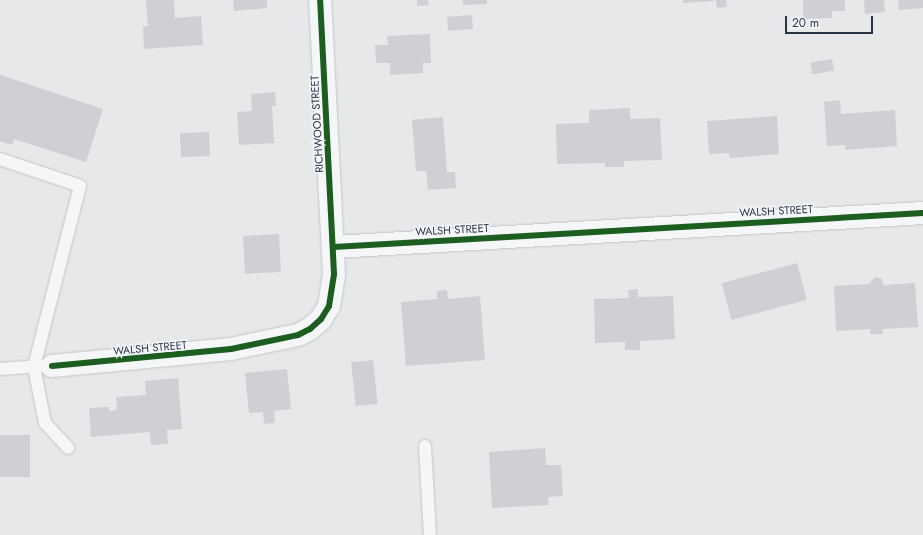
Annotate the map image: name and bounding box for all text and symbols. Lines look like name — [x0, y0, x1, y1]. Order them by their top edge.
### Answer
scale bar — [787, 8, 875, 34]
text: 20 m — [792, 14, 819, 32]
street label: RICHWOOD STREET — [308, 75, 326, 173]
street label: WALSH STREET — [739, 202, 813, 220]
street label: WALSH STREET — [415, 221, 489, 239]
street label: WALSH STREET — [113, 338, 187, 358]

